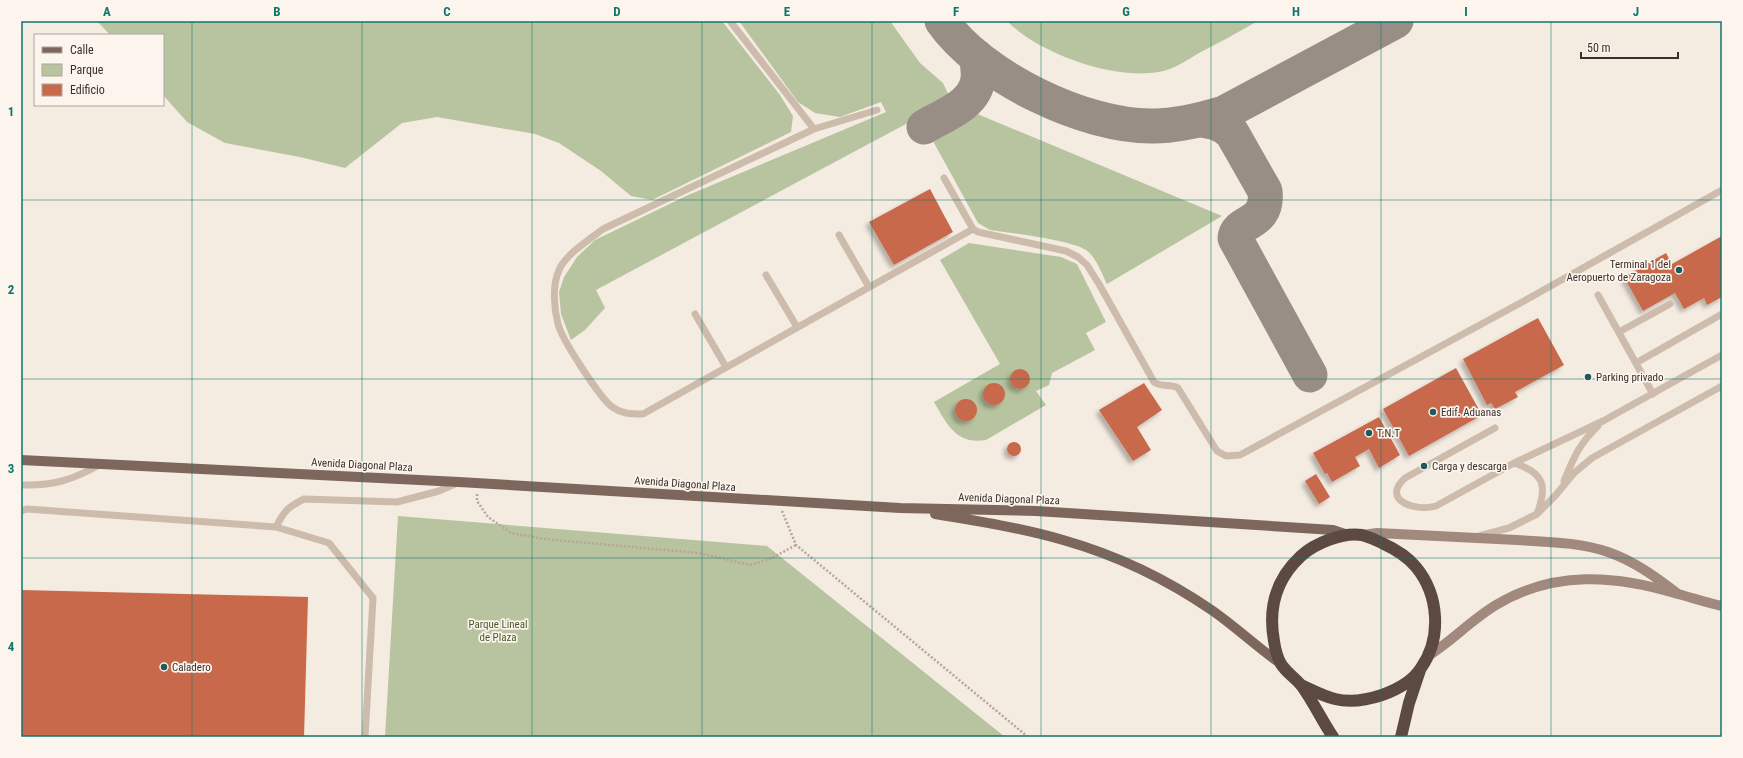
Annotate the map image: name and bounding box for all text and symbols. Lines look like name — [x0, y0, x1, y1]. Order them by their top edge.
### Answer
text: A — [103, 4, 111, 19]
text: B — [273, 4, 281, 19]
text: C — [443, 4, 451, 19]
text: D — [613, 4, 621, 19]
text: E — [784, 4, 791, 19]
text: F — [953, 4, 959, 19]
text: G — [1122, 4, 1130, 19]
text: H — [1292, 4, 1300, 19]
text: I — [1464, 4, 1468, 19]
text: J — [1633, 4, 1639, 19]
legend — [34, 34, 164, 106]
scale bar — [1581, 34, 1678, 60]
text: 50 m — [1587, 41, 1611, 55]
text: Calle — [70, 43, 94, 57]
text: Parque — [70, 63, 104, 77]
text: Edificio — [70, 83, 105, 97]
text: 1 — [8, 104, 14, 119]
place label: Terminal 1 del Aeropuerto de Zaragoza — [1567, 258, 1671, 284]
marker: Terminal 1 del Aeropuerto de Zaragoza — [1674, 265, 1684, 275]
text: 2 — [8, 282, 15, 297]
place label: Parking privado — [1596, 371, 1664, 384]
marker: Parking privado — [1583, 372, 1593, 382]
place label: Edif. Aduanas — [1441, 406, 1501, 419]
marker: Edif. Aduanas — [1428, 407, 1438, 417]
place label: T.N.T — [1377, 427, 1400, 440]
marker: T.N.T — [1364, 428, 1374, 438]
street label: Avenida Diagonal Plaza — [311, 456, 413, 474]
place label: Carga y descarga — [1432, 460, 1507, 473]
text: 3 — [8, 461, 14, 476]
marker: Carga y descarga — [1419, 461, 1429, 471]
street label: Avenida Diagonal Plaza — [634, 474, 736, 494]
street label: Avenida Diagonal Plaza — [958, 491, 1060, 507]
park label: Parque Lineal de Plaza — [468, 618, 528, 644]
text: 4 — [8, 639, 15, 654]
place label: Caladero — [172, 661, 211, 674]
marker: Caladero — [159, 662, 169, 672]

